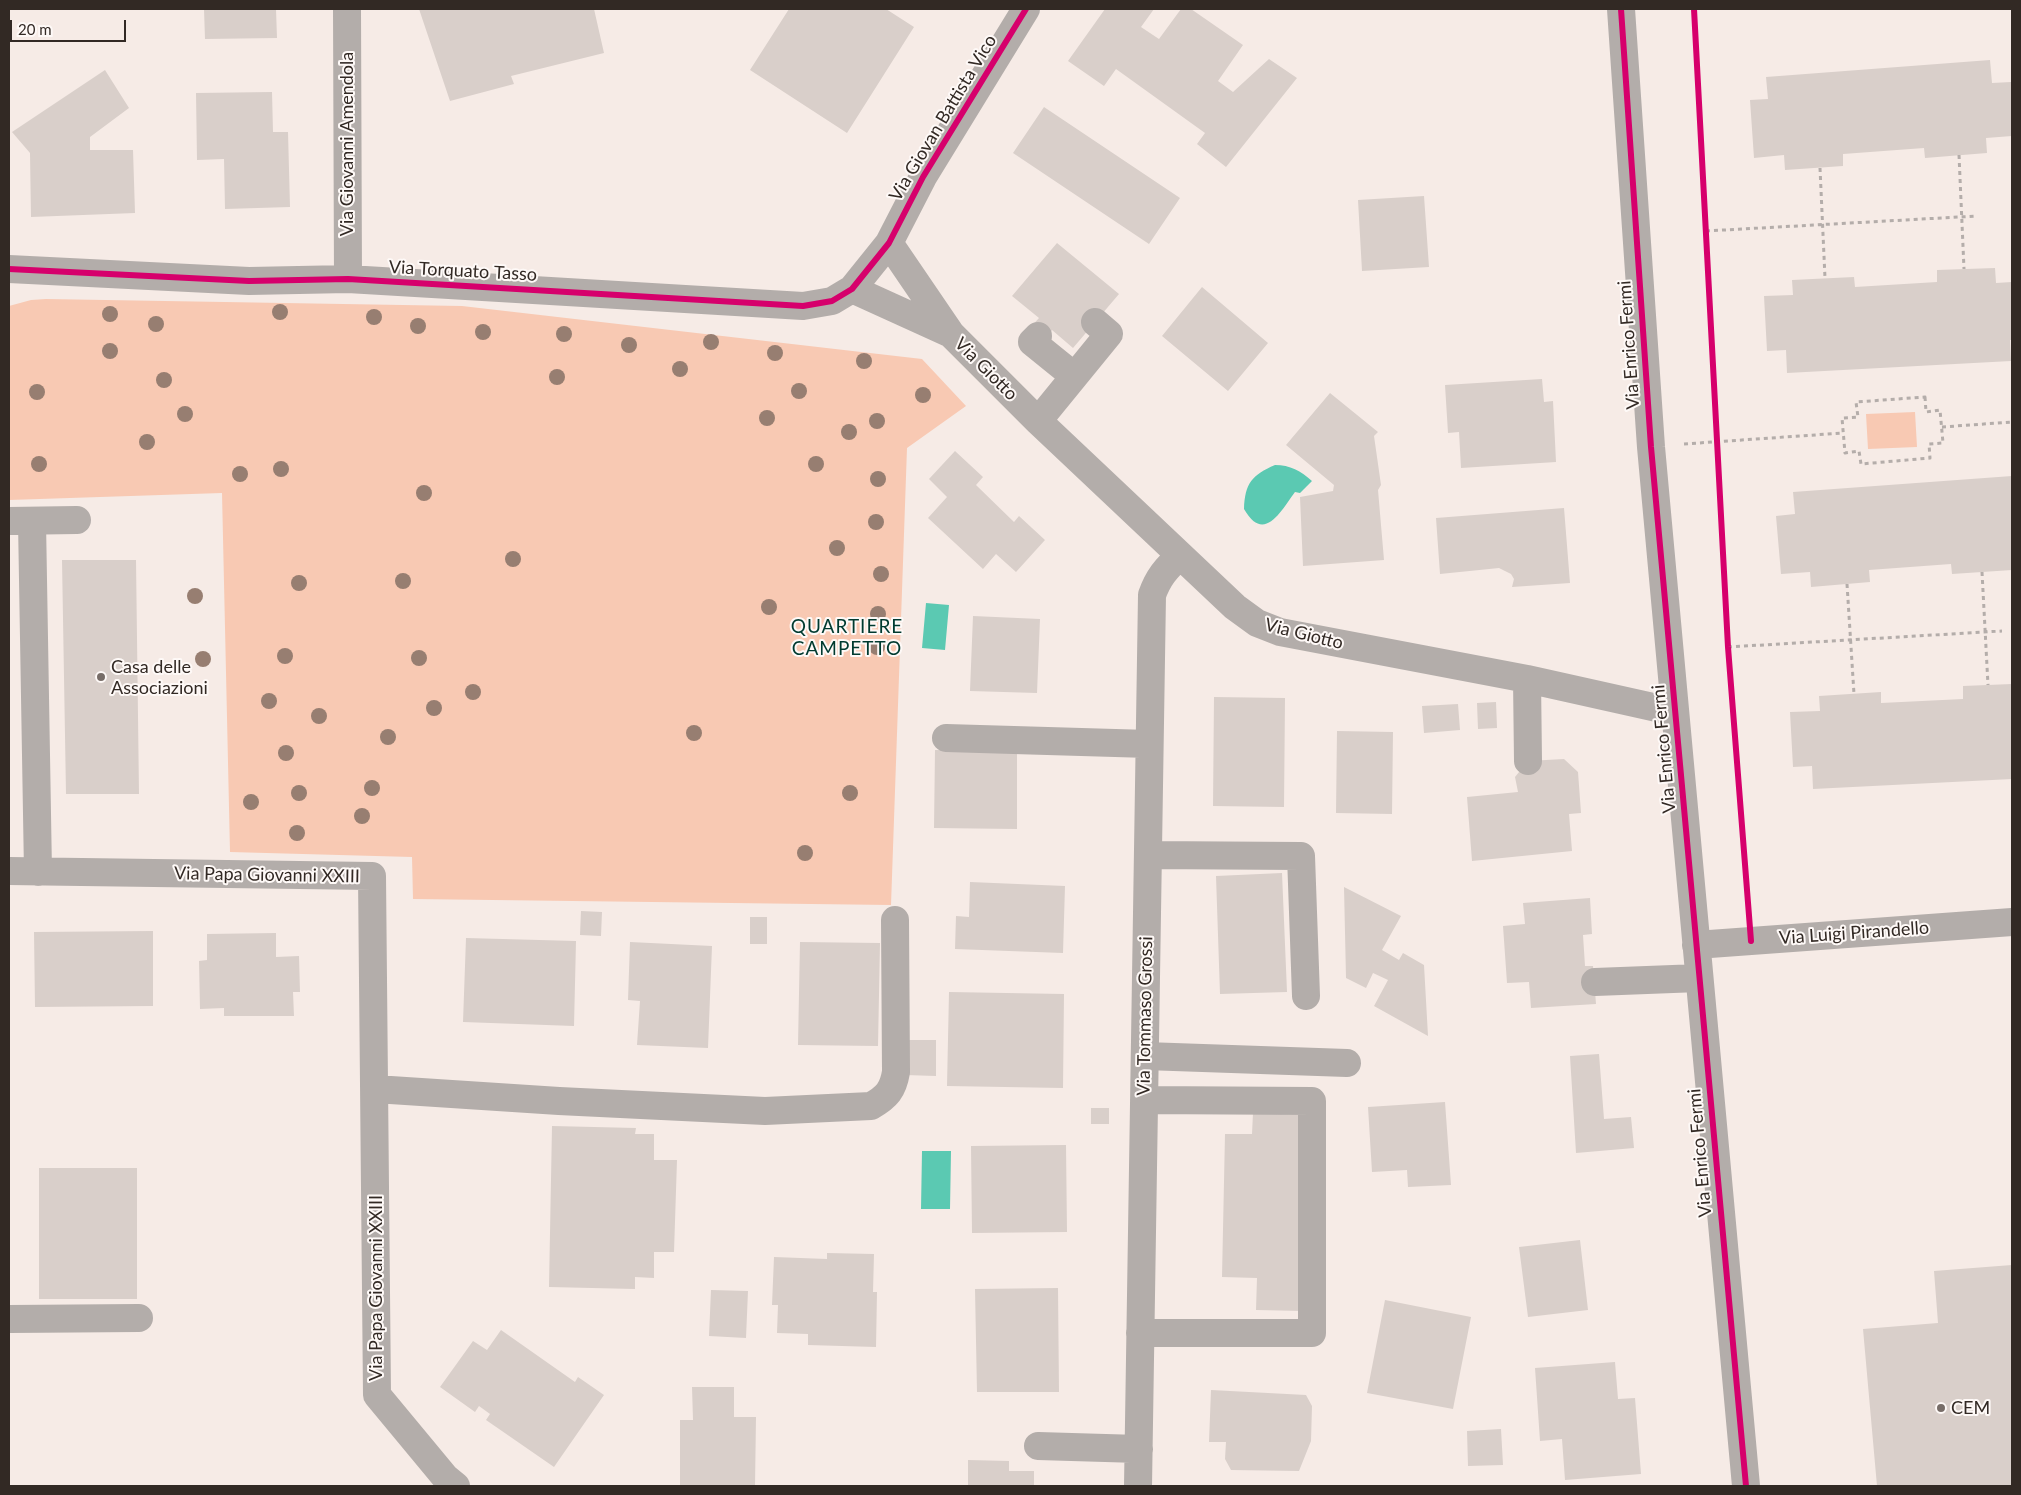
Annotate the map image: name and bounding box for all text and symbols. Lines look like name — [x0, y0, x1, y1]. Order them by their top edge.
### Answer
scale bar — [12, 10, 129, 42]
text: 20 m — [18, 20, 52, 38]
street label: Via Giovan Battista Vico — [885, 31, 1001, 205]
street label: Via Giovanni Amendola — [336, 52, 358, 236]
street label: Via Torquato Tasso — [388, 256, 538, 286]
street label: Via Enrico Fermi — [1614, 280, 1644, 410]
street label: Via Giotto — [950, 333, 1022, 405]
street label: Via Giotto — [1263, 614, 1345, 654]
district label: QUARTIERE CAMPETTO — [790, 616, 904, 660]
place label: Casa delle Associazioni — [111, 656, 208, 699]
marker: Casa delle Associazioni — [95, 671, 107, 683]
street label: Via Enrico Fermi — [1648, 684, 1680, 814]
street label: Via Papa Giovanni XXIII — [174, 863, 360, 887]
street label: Via Luigi Pirandello — [1778, 917, 1930, 949]
street label: Via Tommaso Grossi — [1133, 936, 1157, 1096]
street label: Via Enrico Fermi — [1684, 1088, 1716, 1218]
street label: Via Papa Giovanni XXIII — [365, 1195, 387, 1381]
place label: CEM — [1951, 1397, 1990, 1419]
marker: CEM — [1935, 1402, 1947, 1414]

